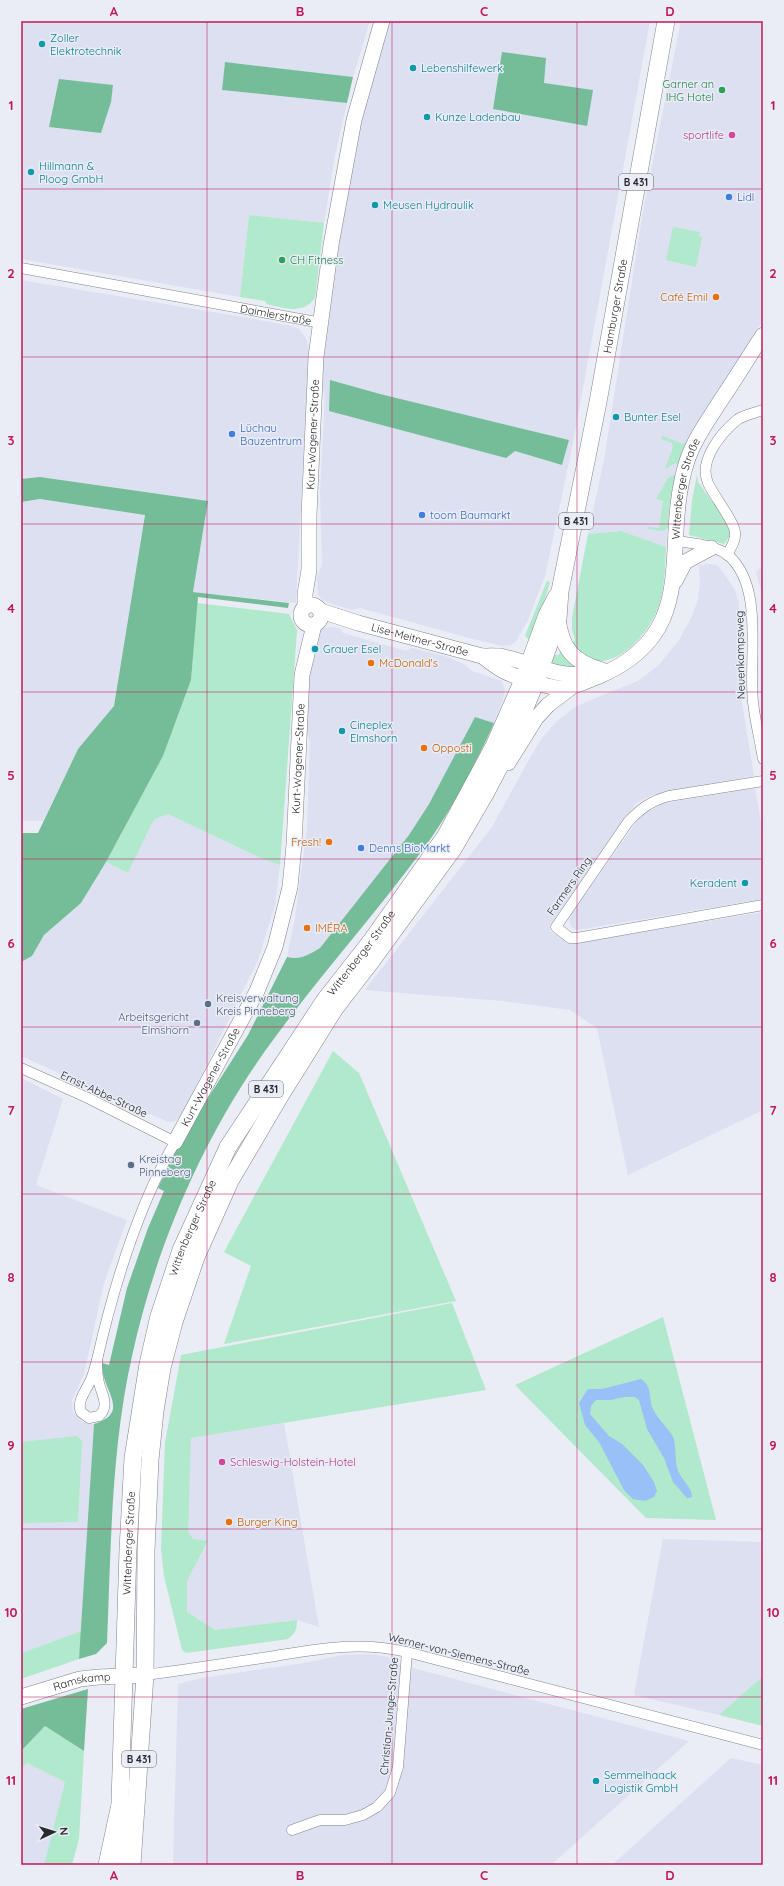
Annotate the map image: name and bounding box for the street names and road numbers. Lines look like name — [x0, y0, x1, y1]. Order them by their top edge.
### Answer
road number: B 431 — [619, 174, 653, 190]
street label: Hamburger Straße — [600, 258, 630, 354]
street label: Daimlerstraße — [239, 301, 313, 328]
street label: Kurt-Wagener-Straße — [303, 379, 322, 490]
street label: Wittenberger Straße — [669, 436, 703, 540]
road number: B 431 — [559, 513, 593, 529]
street label: Neuenkampsweg — [732, 611, 748, 699]
street label: Lise-Meitner-Straße — [370, 620, 470, 659]
street label: Kurt-Wagener-Straße — [288, 703, 308, 814]
street label: Farmers Ring — [544, 854, 594, 918]
street label: Wittenberger Straße — [324, 907, 398, 998]
street label: Kurt-Wagener-Straße — [178, 1025, 243, 1129]
street label: Ernst-Abbe-Straße — [58, 1068, 150, 1120]
road number: B 431 — [249, 1081, 283, 1097]
street label: Wittenberger Straße — [166, 1177, 219, 1278]
street label: Wittenberger Straße — [120, 1491, 138, 1595]
street label: Werner-von-Siemens-Straße — [387, 1630, 531, 1678]
street label: Christian-Junge-Straße — [377, 1657, 401, 1775]
street label: Ramskamp — [51, 1669, 111, 1694]
road number: B 431 — [122, 1751, 156, 1767]

